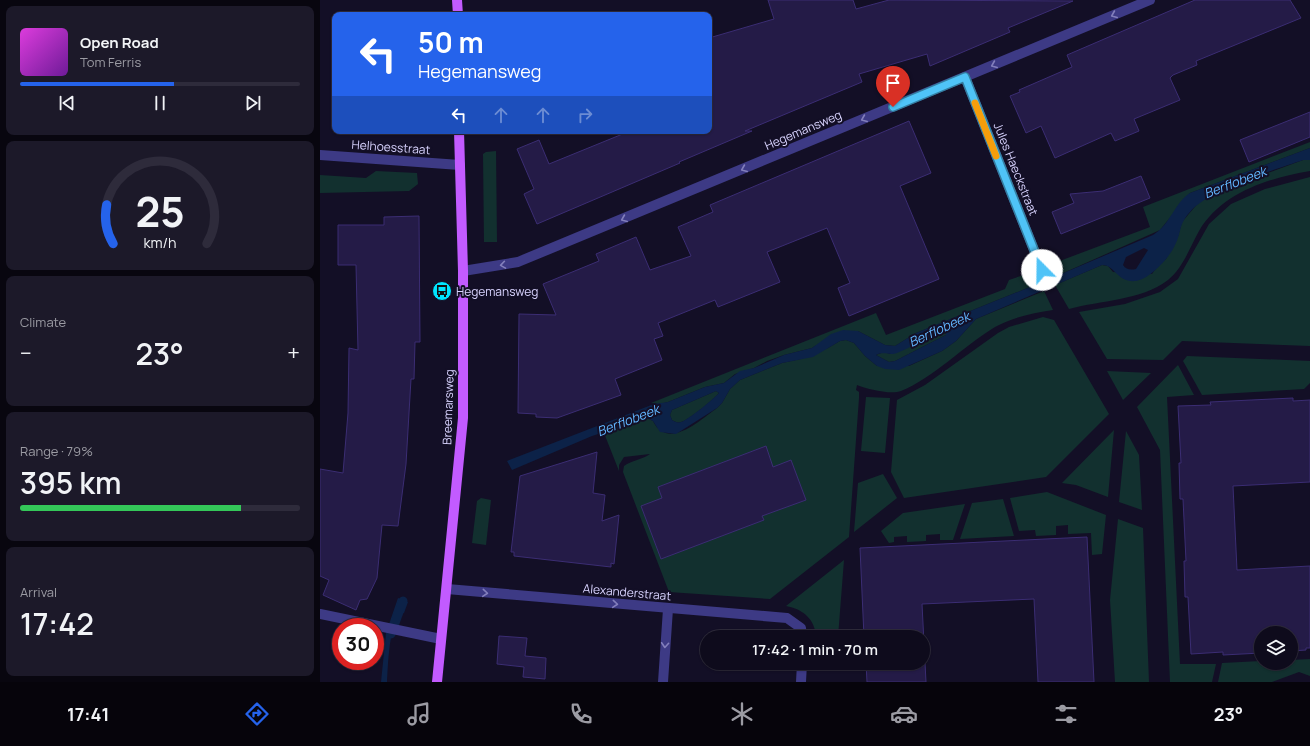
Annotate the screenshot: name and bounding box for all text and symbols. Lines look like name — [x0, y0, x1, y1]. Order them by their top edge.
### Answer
one-way arrow — [1110, 10, 1118, 18]
text: 50 m — [418, 23, 484, 61]
icon: left — [352, 28, 404, 80]
text: Open Road — [80, 32, 159, 53]
text: Tom Ferris — [80, 53, 141, 71]
text: Hegemansweg — [418, 59, 541, 83]
one-way arrow — [990, 60, 998, 68]
pin — [876, 66, 910, 107]
icon: arrive — [882, 72, 904, 94]
icon: previous — [56, 92, 78, 114]
icon: pause — [149, 92, 171, 114]
icon: next — [242, 92, 264, 114]
icon: left — [448, 104, 470, 126]
icon: ahead — [490, 104, 512, 126]
icon: ahead — [532, 104, 554, 126]
icon: right — [574, 104, 596, 126]
street label: Hegemansweg — [762, 106, 844, 154]
one-way arrow — [861, 114, 869, 122]
street label: Jules Haeckstraat — [990, 120, 1042, 218]
street label: Helhoesstraat — [351, 136, 431, 158]
water label: Berflobeek — [1201, 161, 1271, 202]
one-way arrow — [741, 164, 748, 172]
text: 25 — [135, 183, 185, 239]
one-way arrow — [620, 214, 627, 222]
text: km/h — [143, 232, 177, 251]
position arrow — [1021, 249, 1063, 291]
one-way arrow — [500, 260, 506, 269]
bus stop icon: Hegemansweg — [431, 280, 453, 302]
place label: Hegemansweg — [456, 283, 538, 300]
water label: Berflobeek — [906, 306, 975, 351]
text: Climate — [20, 313, 66, 331]
text: 23° — [135, 333, 184, 374]
text: − — [20, 338, 32, 368]
text: + — [287, 338, 300, 368]
street label: Breemarsweg — [438, 369, 458, 445]
water label: Berflobeek — [594, 399, 664, 440]
text: Range · 79% — [20, 442, 93, 460]
text: 395 km — [20, 462, 122, 503]
street label: Alexanderstraat — [582, 580, 672, 604]
text: Arrival — [20, 583, 57, 601]
one-way arrow — [482, 588, 489, 597]
one-way arrow — [612, 600, 618, 609]
text: 17:42 — [20, 603, 94, 644]
speed limit sign: 30 — [332, 618, 384, 670]
map controls — [1254, 626, 1298, 670]
button: layers — [1254, 626, 1298, 670]
text: 17:42 · 1 min · 70 m — [752, 639, 878, 660]
one-way arrow — [661, 642, 670, 648]
icon: directions — [243, 700, 271, 728]
icon: music — [405, 700, 433, 728]
icon: phone — [567, 700, 595, 728]
icon: climate — [728, 700, 756, 728]
icon: car — [890, 700, 918, 728]
icon: filters — [1052, 700, 1080, 728]
text: 17:41 — [67, 702, 109, 726]
text: 23° — [1214, 702, 1243, 726]

